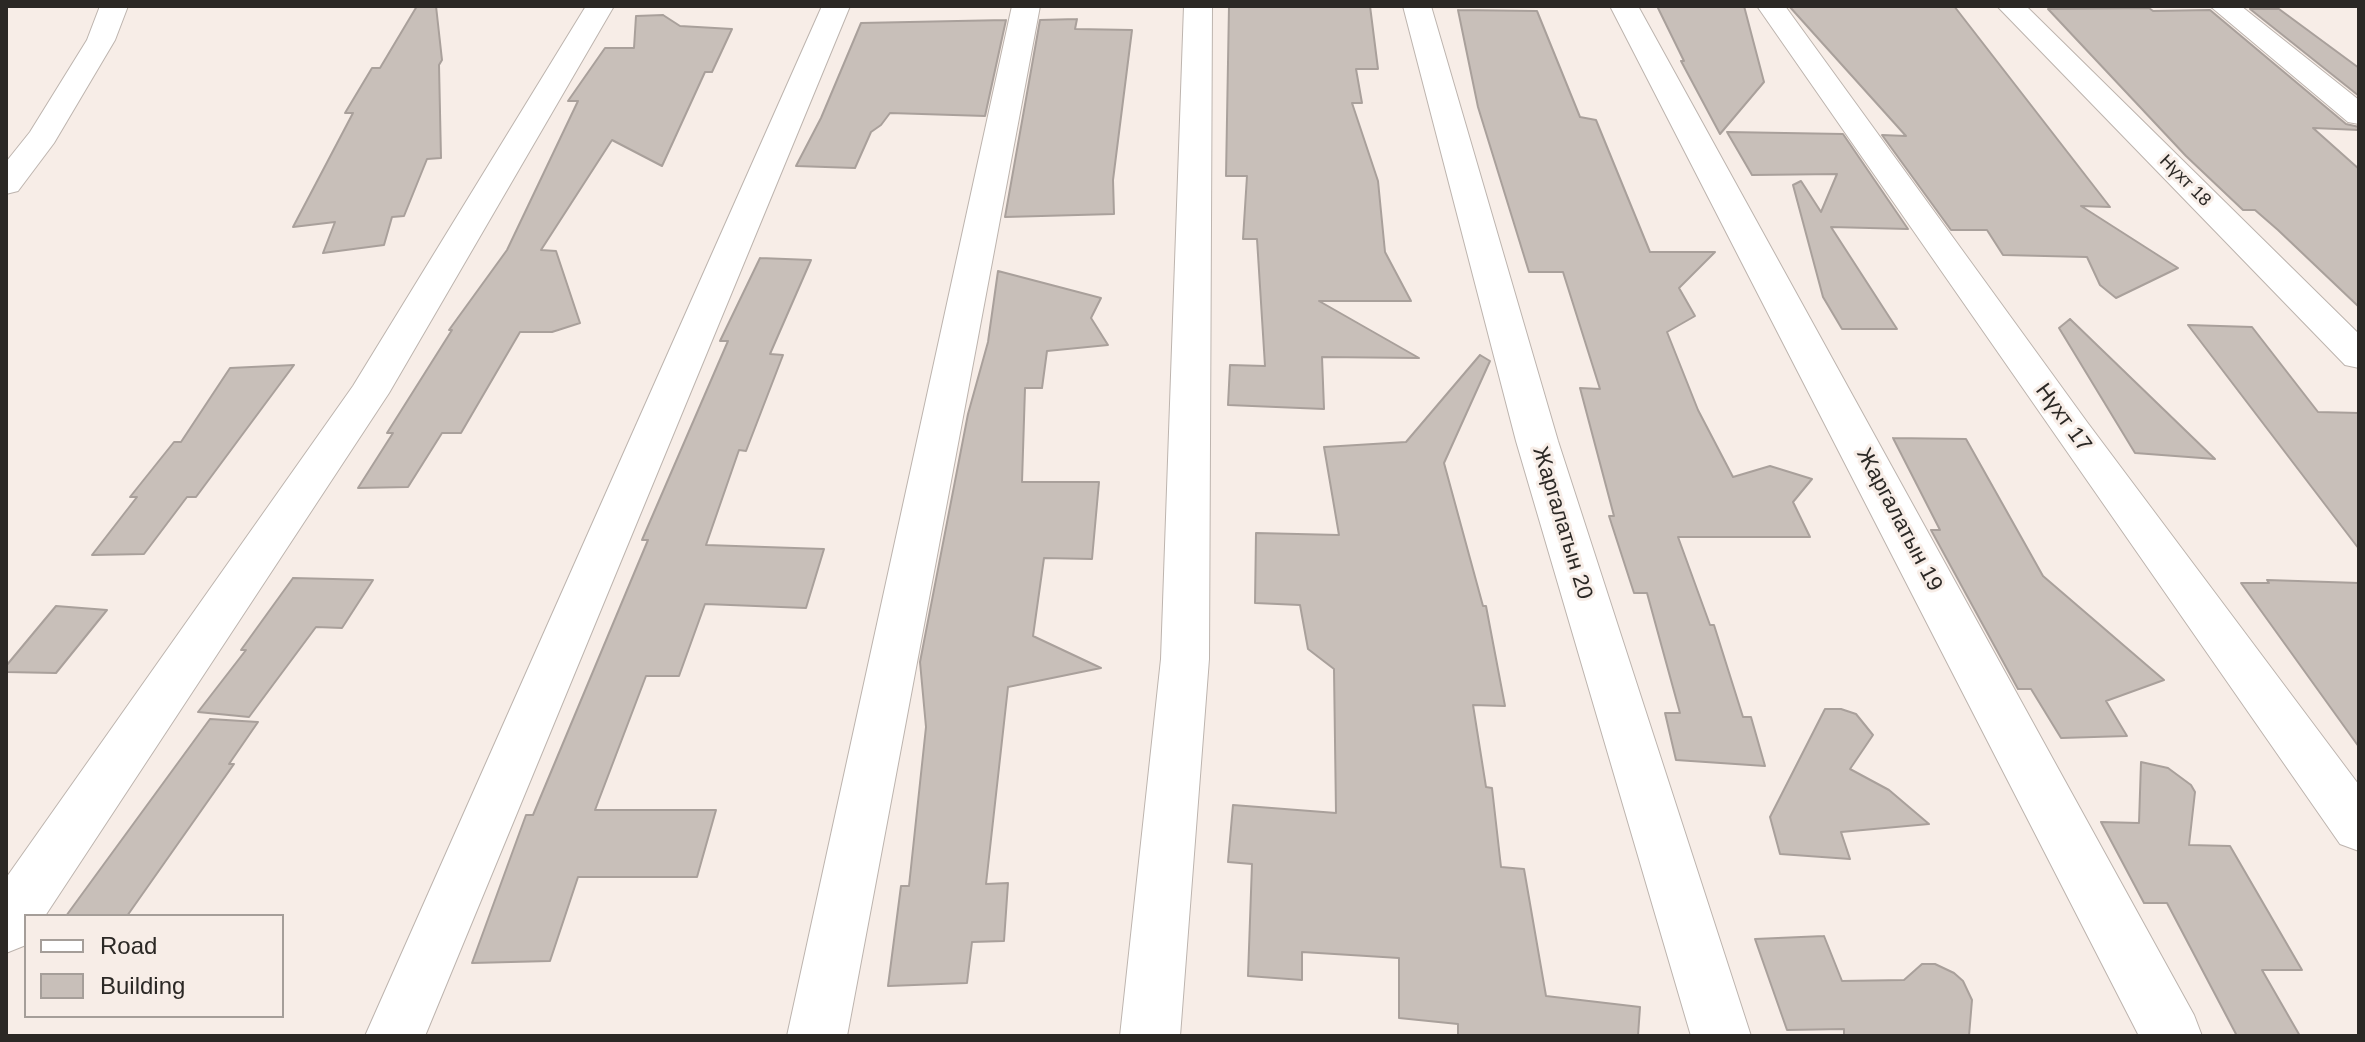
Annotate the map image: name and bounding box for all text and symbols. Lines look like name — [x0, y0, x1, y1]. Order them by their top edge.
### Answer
street label: Нүхт 18 — [2155, 151, 2215, 211]
street label: Нүхт 17 — [2029, 379, 2097, 457]
street label: Жаргалатын 20 — [1526, 444, 1598, 602]
street label: Жаргалатын 19 — [1850, 444, 1948, 596]
legend — [24, 914, 284, 1018]
text: Road — [100, 932, 157, 959]
text: Building — [100, 972, 185, 999]

